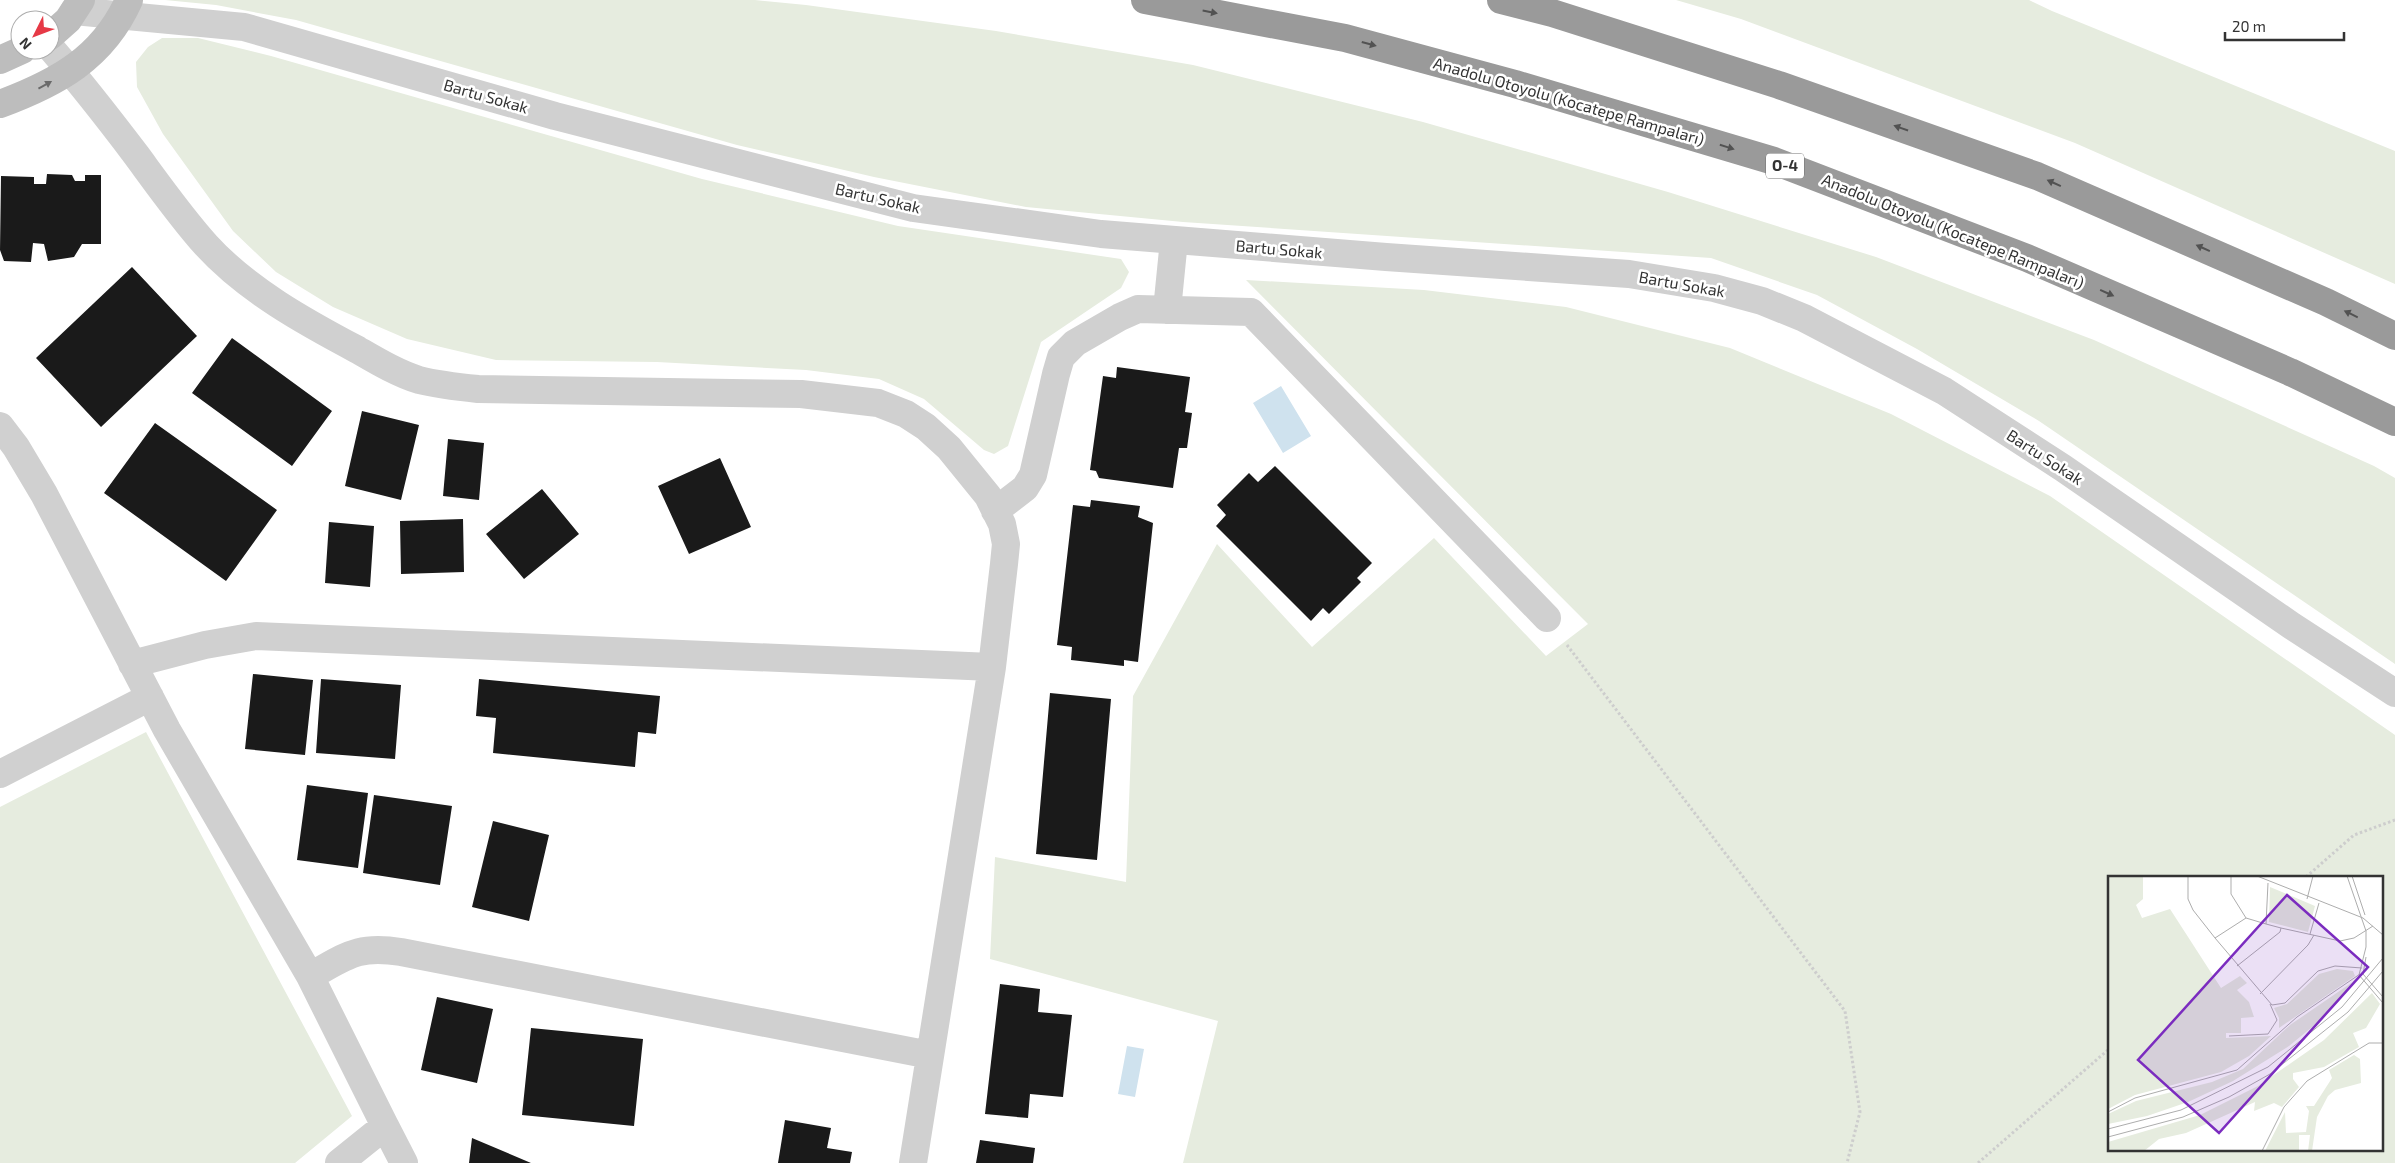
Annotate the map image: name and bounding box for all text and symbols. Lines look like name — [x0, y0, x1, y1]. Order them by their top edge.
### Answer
one-way arrow — [1202, 9, 1218, 17]
north arrow — [10, 10, 60, 60]
scale bar — [2225, 10, 2344, 42]
text: 20 m — [2232, 17, 2266, 35]
text: N — [15, 35, 35, 53]
one-way arrow — [1362, 41, 1377, 49]
street label: Anadolu Otoyolu (Kocatepe Rampaları) — [1431, 53, 1707, 148]
street label: Bartu Sokak — [442, 74, 531, 117]
one-way arrow — [38, 81, 52, 89]
one-way arrow — [1894, 124, 1909, 131]
one-way arrow — [1720, 144, 1735, 152]
road number: O-4 — [1766, 154, 1804, 178]
street label: Anadolu Otoyolu (Kocatepe Rampaları) — [1819, 169, 2087, 292]
street label: Bartu Sokak — [834, 178, 923, 217]
one-way arrow — [2047, 179, 2061, 187]
street label: Bartu Sokak — [1235, 235, 1323, 262]
one-way arrow — [2196, 244, 2210, 252]
street label: Bartu Sokak — [1638, 267, 1727, 300]
one-way arrow — [2100, 289, 2114, 297]
one-way arrow — [2344, 310, 2359, 319]
street label: Bartu Sokak — [2004, 425, 2087, 488]
inset map — [2108, 876, 2382, 1150]

